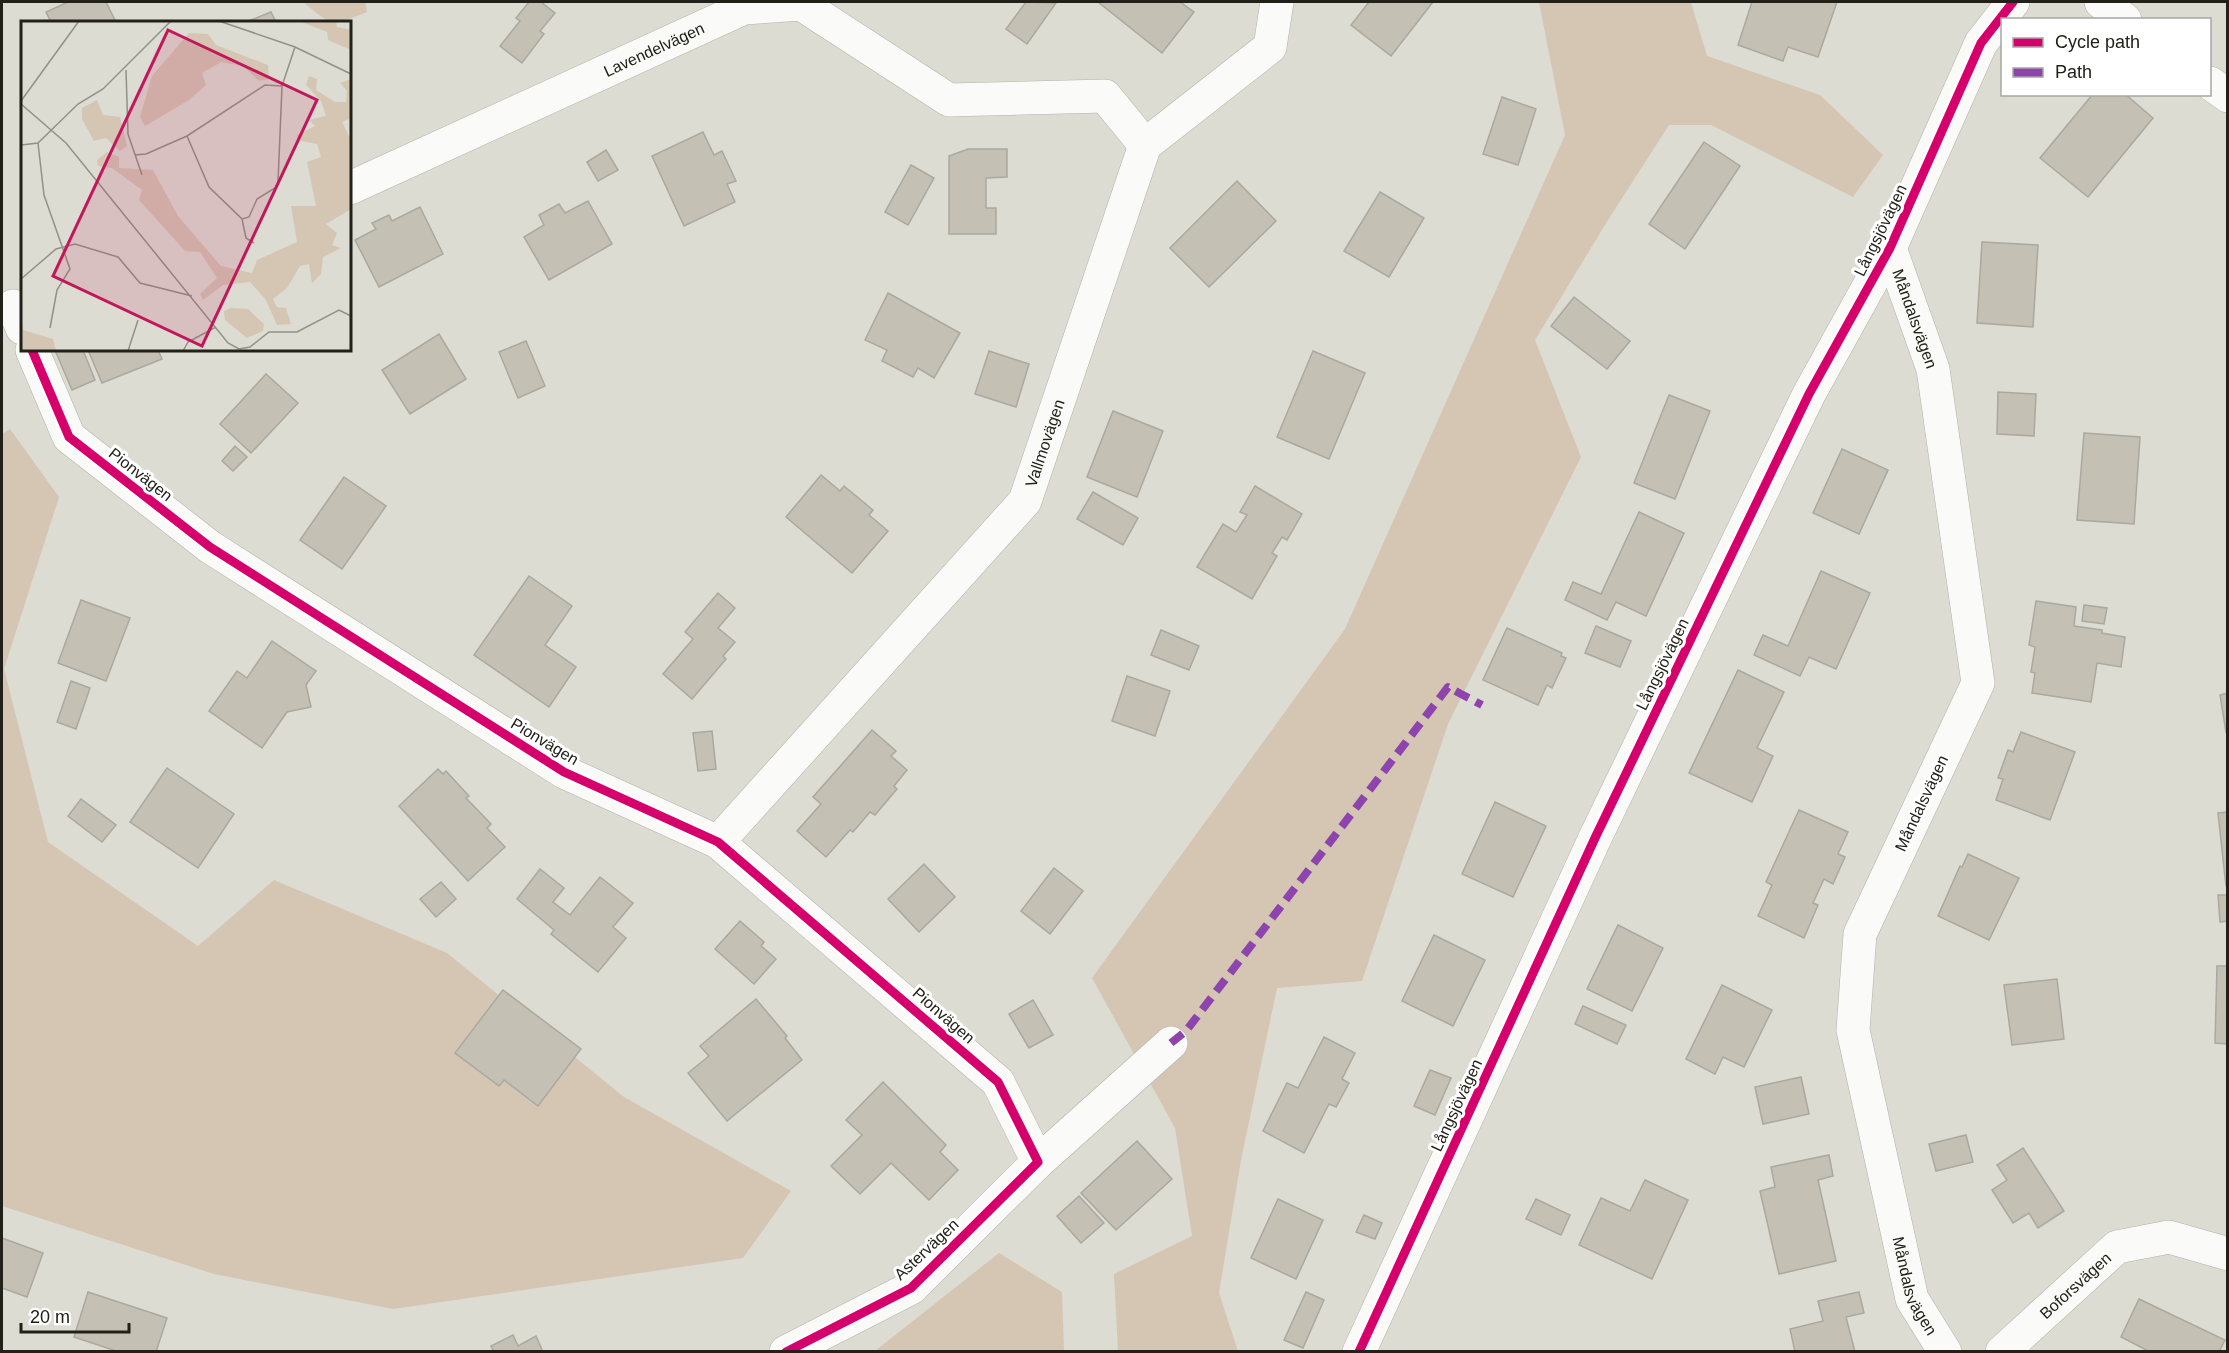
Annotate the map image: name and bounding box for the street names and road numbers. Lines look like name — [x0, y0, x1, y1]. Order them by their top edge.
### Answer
street label: Lavendelvägen — [601, 19, 707, 80]
street label: Långsjövägen — [1851, 182, 1910, 279]
street label: Måndalsvägen — [1889, 267, 1940, 371]
street label: Vallmovägen — [1022, 397, 1068, 489]
street label: Pionvägen — [106, 444, 176, 504]
street label: Långsjövägen — [1633, 616, 1692, 713]
street label: Pionvägen — [508, 715, 582, 768]
street label: Måndalsvägen — [1892, 752, 1951, 854]
street label: Pionvägen — [910, 984, 978, 1047]
street label: Långsjövägen — [1428, 1056, 1485, 1154]
street label: Astervägen — [891, 1216, 962, 1283]
street label: Måndalsvägen — [1890, 1235, 1940, 1338]
street label: Boforsvägen — [2037, 1249, 2114, 1322]

